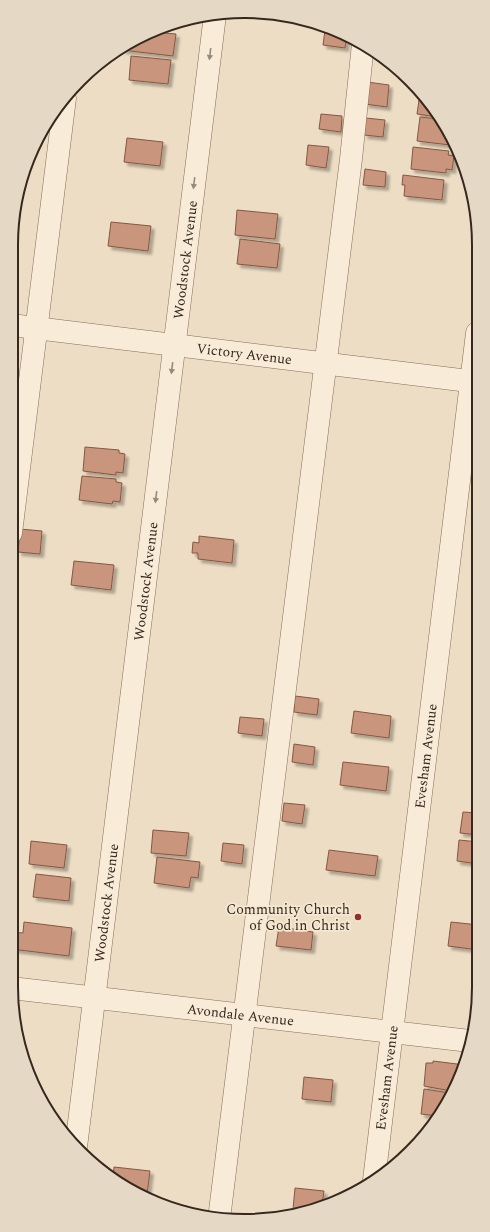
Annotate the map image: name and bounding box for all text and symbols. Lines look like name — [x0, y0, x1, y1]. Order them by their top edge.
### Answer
one-way arrow — [207, 48, 213, 60]
one-way arrow — [191, 177, 198, 189]
street label: Woodstock Avenue — [167, 199, 203, 320]
street label: Victory Avenue — [195, 337, 293, 370]
one-way arrow — [169, 362, 175, 374]
one-way arrow — [153, 491, 159, 503]
street label: Woodstock Avenue — [128, 520, 163, 642]
street label: Evesham Avenue — [409, 702, 442, 810]
street label: Woodstock Avenue — [88, 842, 124, 963]
place label: Community Church of God in Christ — [226, 899, 350, 936]
marker: Community Church of God in Christ — [353, 912, 363, 922]
street label: Avondale Avenue — [186, 998, 295, 1031]
street label: Evesham Avenue — [370, 1024, 403, 1131]

